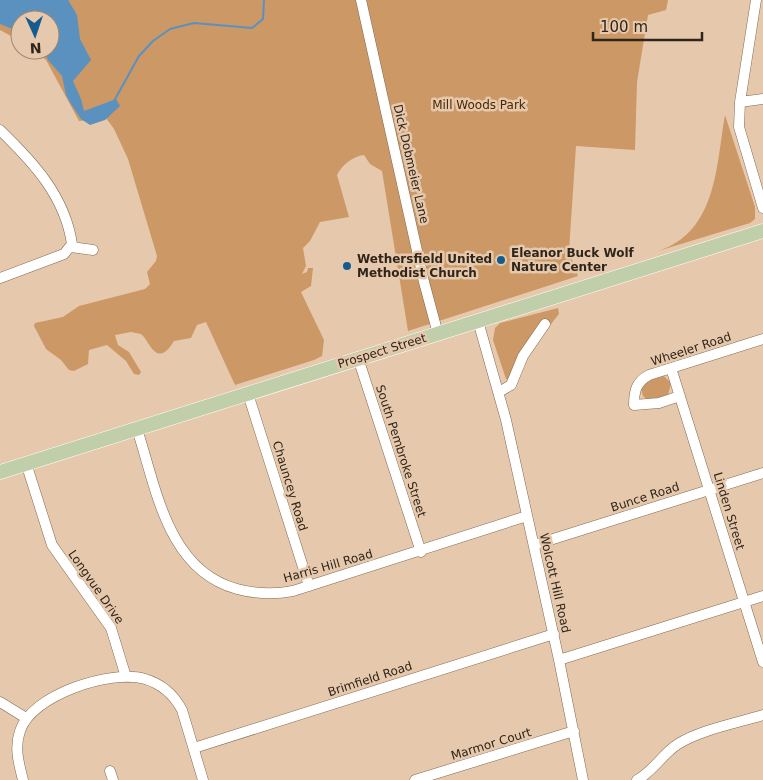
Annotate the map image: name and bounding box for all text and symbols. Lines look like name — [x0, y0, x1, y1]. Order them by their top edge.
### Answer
north arrow — [10, 10, 60, 60]
scale bar — [593, 10, 702, 42]
text: 100 m — [600, 18, 648, 36]
text: N — [29, 40, 42, 56]
park label: Mill Woods Park — [432, 98, 526, 112]
street label: Dick Dobmeier Lane — [390, 103, 432, 225]
place label: Eleanor Buck Wolf Nature Center — [511, 246, 635, 274]
place label: Wethersfield United Methodist Church — [357, 252, 492, 280]
marker: Eleanor Buck Wolf Nature Center — [495, 254, 507, 266]
marker: Wethersfield United Methodist Church — [341, 260, 353, 272]
street label: Wheeler Road — [649, 329, 733, 369]
street label: Prospect Street — [336, 331, 428, 371]
street label: South Pembroke Street — [373, 383, 429, 519]
street label: Chauncey Road — [270, 439, 310, 533]
street label: Linden Street — [711, 470, 748, 552]
street label: Bunce Road — [609, 479, 681, 515]
street label: Wolcott Hill Road — [537, 532, 573, 634]
street label: Longvue Drive — [65, 547, 127, 627]
street label: Harris Hill Road — [282, 547, 374, 585]
street label: Brimfield Road — [326, 659, 414, 699]
street label: Marmor Court — [449, 725, 533, 763]

